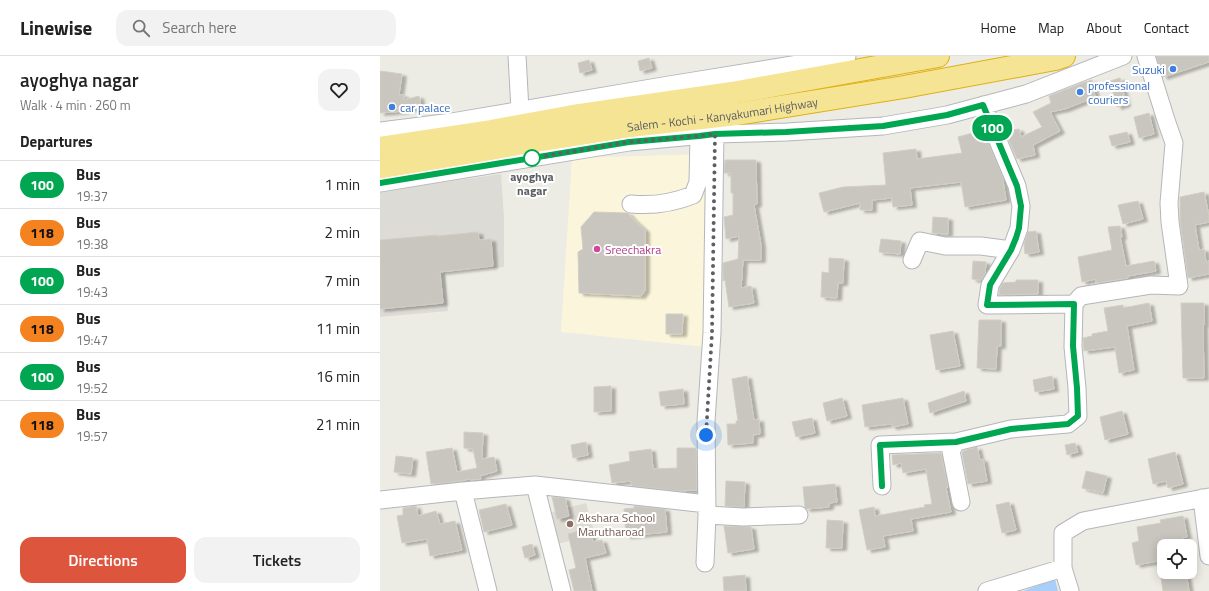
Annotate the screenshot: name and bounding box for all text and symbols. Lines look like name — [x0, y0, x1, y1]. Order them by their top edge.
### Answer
search box — [116, 10, 396, 46]
text: Linewise — [20, 13, 92, 42]
text: Search here — [162, 16, 237, 39]
icon: search — [130, 17, 152, 39]
text: Home — [981, 17, 1016, 38]
text: Map — [1038, 17, 1064, 38]
text: About — [1086, 17, 1122, 38]
text: Contact — [1144, 17, 1189, 38]
place label: Suzuki — [1132, 60, 1165, 79]
marker: Suzuki — [1168, 64, 1178, 74]
text: ayoghya nagar — [20, 65, 139, 94]
button: heart — [318, 69, 360, 111]
place label: professional couriers — [1088, 76, 1150, 109]
marker: professional couriers — [1075, 87, 1085, 97]
street label: Salem - Kochi - Kanyakumari Highway — [625, 92, 819, 136]
text: Walk · 4 min · 260 m — [20, 95, 131, 115]
place label: car palace — [400, 98, 450, 117]
marker: car palace — [387, 102, 397, 112]
line badge: 100 — [969, 115, 1015, 141]
text: 100 — [980, 117, 1004, 138]
text: Departures — [20, 130, 93, 153]
marker: ayoghya nagar — [523, 149, 541, 167]
text: Bus — [76, 163, 101, 186]
place label: ayoghya nagar — [510, 167, 554, 200]
text: 1 min — [324, 173, 360, 196]
text: 100 — [30, 174, 54, 195]
text: 19:37 — [76, 186, 108, 206]
text: Bus — [76, 211, 101, 234]
text: 2 min — [324, 221, 360, 244]
text: 118 — [30, 222, 54, 243]
text: 19:38 — [76, 234, 108, 254]
place label: Sreechakra — [605, 240, 661, 259]
marker: Sreechakra — [592, 244, 602, 254]
text: Bus — [76, 259, 101, 282]
text: 7 min — [324, 269, 360, 292]
text: 100 — [30, 270, 54, 291]
text: 19:43 — [76, 282, 108, 302]
text: Bus — [76, 307, 101, 330]
text: 11 min — [316, 317, 360, 340]
text: 118 — [30, 318, 54, 339]
text: 19:47 — [76, 330, 108, 350]
text: Bus — [76, 355, 101, 378]
text: 16 min — [316, 365, 360, 388]
text: 100 — [30, 366, 54, 387]
text: 19:52 — [76, 378, 108, 398]
text: Bus — [76, 403, 101, 426]
text: 21 min — [316, 413, 360, 436]
text: 118 — [30, 414, 54, 435]
your location — [696, 425, 716, 445]
text: 19:57 — [76, 426, 108, 446]
place label: Akshara School Marutharoad — [578, 508, 655, 541]
marker: Akshara School Marutharoad — [565, 519, 575, 529]
button: Directions — [20, 537, 186, 583]
button: Tickets — [194, 537, 360, 583]
map controls — [1157, 539, 1197, 579]
button: locate — [1157, 539, 1197, 579]

